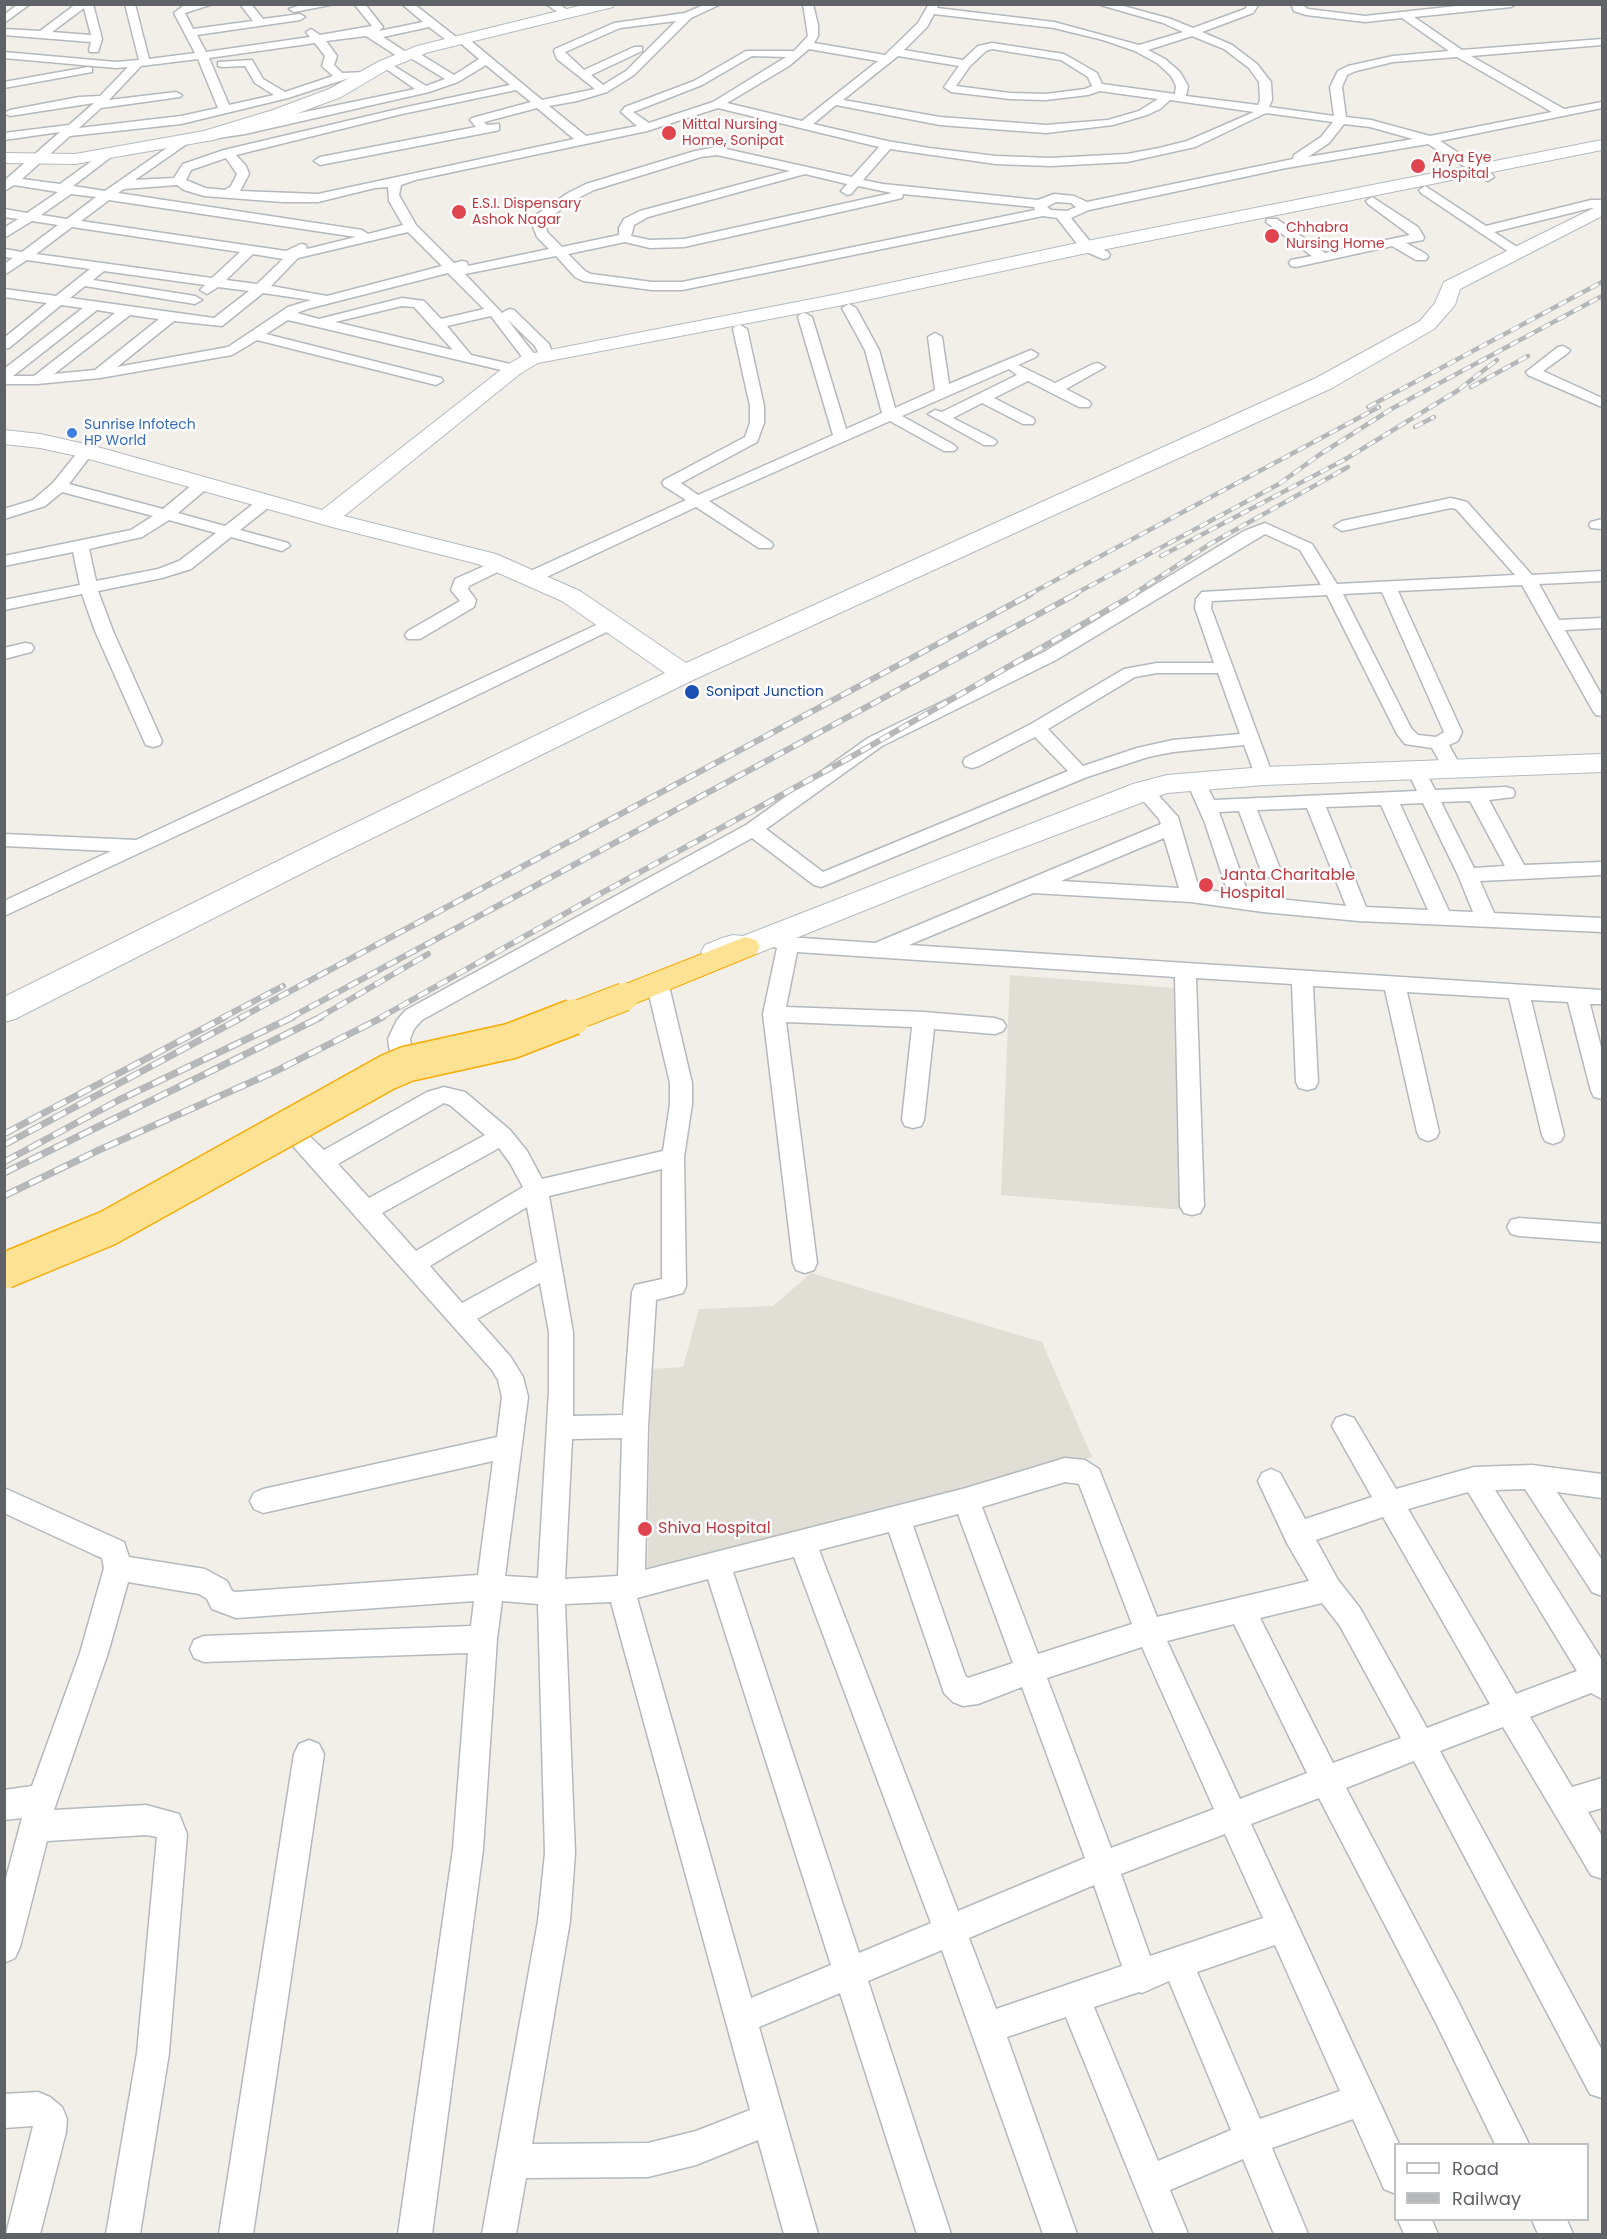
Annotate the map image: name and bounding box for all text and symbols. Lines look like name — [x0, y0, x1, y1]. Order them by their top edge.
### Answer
place label: Mittal Nursing Home, Sonipat — [682, 117, 784, 150]
marker: Mittal Nursing Home, Sonipat — [660, 124, 678, 142]
place label: Arya Eye Hospital — [1432, 150, 1491, 182]
marker: Arya Eye Hospital — [1409, 157, 1427, 175]
place label: E.S.I. Dispensary Ashok Nagar — [472, 196, 581, 228]
marker: E.S.I. Dispensary Ashok Nagar — [450, 203, 468, 221]
place label: Chhabra Nursing Home — [1286, 220, 1385, 252]
marker: Chhabra Nursing Home — [1263, 227, 1281, 245]
place label: Sunrise Infotech HP World — [84, 417, 196, 449]
marker: Sunrise Infotech HP World — [65, 426, 79, 440]
marker: Sonipat Junction — [683, 683, 701, 701]
place label: Sonipat Junction — [706, 684, 824, 700]
place label: Janta Charitable Hospital — [1220, 866, 1355, 904]
marker: Janta Charitable Hospital — [1197, 876, 1215, 894]
place label: Shiva Hospital — [658, 1519, 771, 1539]
marker: Shiva Hospital — [636, 1520, 654, 1538]
legend — [1394, 2143, 1589, 2221]
text: Road — [1452, 2156, 1499, 2181]
text: Railway — [1452, 2186, 1521, 2211]

